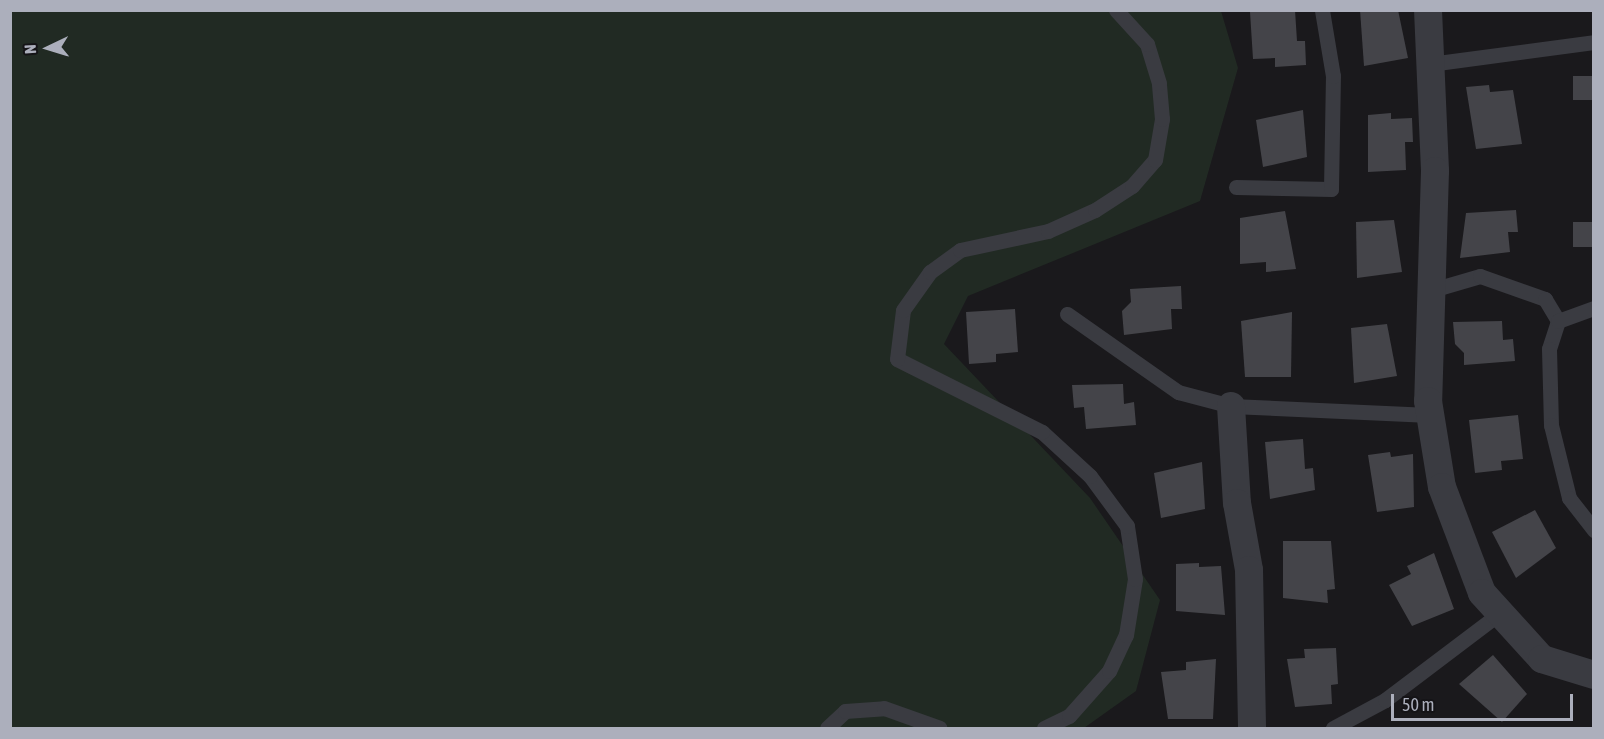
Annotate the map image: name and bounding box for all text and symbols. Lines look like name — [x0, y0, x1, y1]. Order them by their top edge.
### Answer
north arrow — [18, 18, 78, 78]
text: N — [21, 44, 39, 55]
scale bar — [1394, 682, 1576, 720]
text: 50 m — [1402, 694, 1434, 715]

